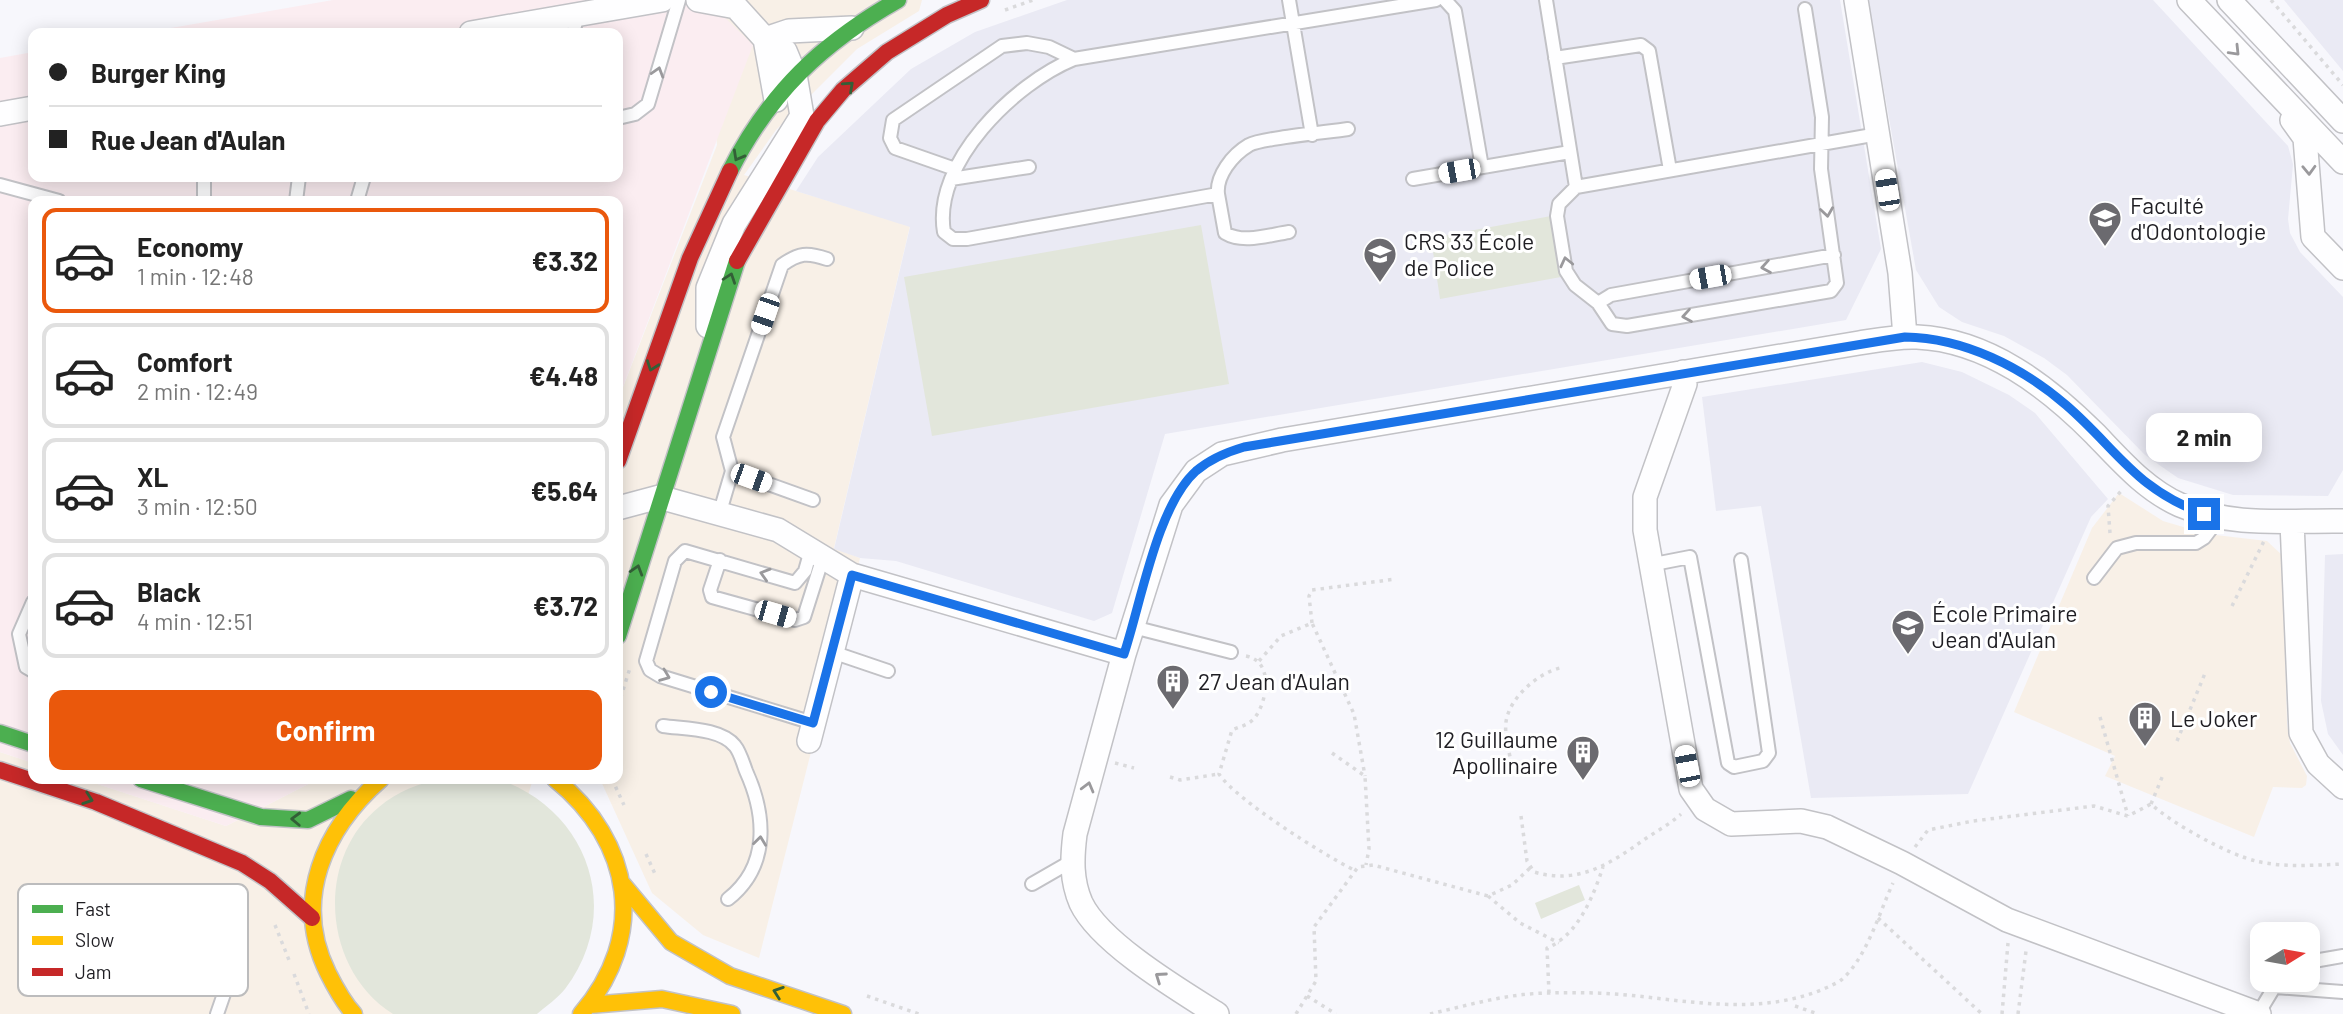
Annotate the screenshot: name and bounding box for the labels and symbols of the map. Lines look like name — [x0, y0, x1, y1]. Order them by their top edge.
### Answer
one-way arrow — [2227, 43, 2239, 56]
one-way arrow — [649, 66, 664, 78]
one-way arrow — [841, 82, 854, 94]
one-way arrow — [733, 149, 746, 161]
car — [1437, 157, 1482, 185]
one-way arrow — [2301, 165, 2316, 176]
car — [1874, 168, 1901, 212]
place label: Faculté d'Odontologie — [2130, 191, 2266, 245]
school or university icon: Faculté d'Odontologie — [2086, 199, 2124, 248]
one-way arrow — [1820, 206, 1835, 218]
place label: CRS 33 École de Police — [1404, 227, 1534, 281]
school or university icon: CRS 33 École de Police — [1361, 235, 1399, 284]
one-way arrow — [1559, 257, 1574, 269]
one-way arrow — [1761, 259, 1772, 274]
car — [1688, 263, 1733, 291]
one-way arrow — [722, 272, 737, 284]
car — [749, 291, 782, 337]
one-way arrow — [1681, 308, 1693, 323]
one-way arrow — [646, 360, 660, 372]
callout: 2 min — [2146, 412, 2262, 462]
car — [728, 461, 775, 495]
route end — [2188, 498, 2220, 530]
one-way arrow — [629, 564, 644, 576]
one-way arrow — [760, 568, 772, 583]
car — [752, 598, 799, 630]
place label: École Primaire Jean d'Aulan — [1932, 599, 2078, 653]
school or university icon: École Primaire Jean d'Aulan — [1889, 607, 1927, 656]
building icon: 27 Jean d'Aulan — [1154, 662, 1192, 711]
place label: 27 Jean d'Aulan — [1198, 667, 1350, 695]
one-way arrow — [658, 668, 670, 682]
route start — [695, 676, 727, 708]
building icon: Le Joker — [2126, 699, 2164, 748]
place label: Le Joker — [2170, 704, 2258, 732]
place label: 12 Guillaume Apollinaire — [1435, 725, 1558, 779]
building icon: 12 Guillaume Apollinaire — [1564, 733, 1602, 782]
car — [1673, 743, 1702, 789]
one-way arrow — [1079, 781, 1094, 793]
one-way arrow — [81, 791, 94, 805]
one-way arrow — [290, 811, 301, 826]
one-way arrow — [752, 835, 767, 847]
legend — [18, 884, 248, 996]
text: Fast — [75, 897, 111, 920]
north arrow — [2250, 922, 2320, 992]
text: Slow — [75, 928, 114, 951]
text: Jam — [75, 960, 111, 983]
one-way arrow — [1155, 973, 1168, 985]
one-way arrow — [773, 986, 785, 1000]

